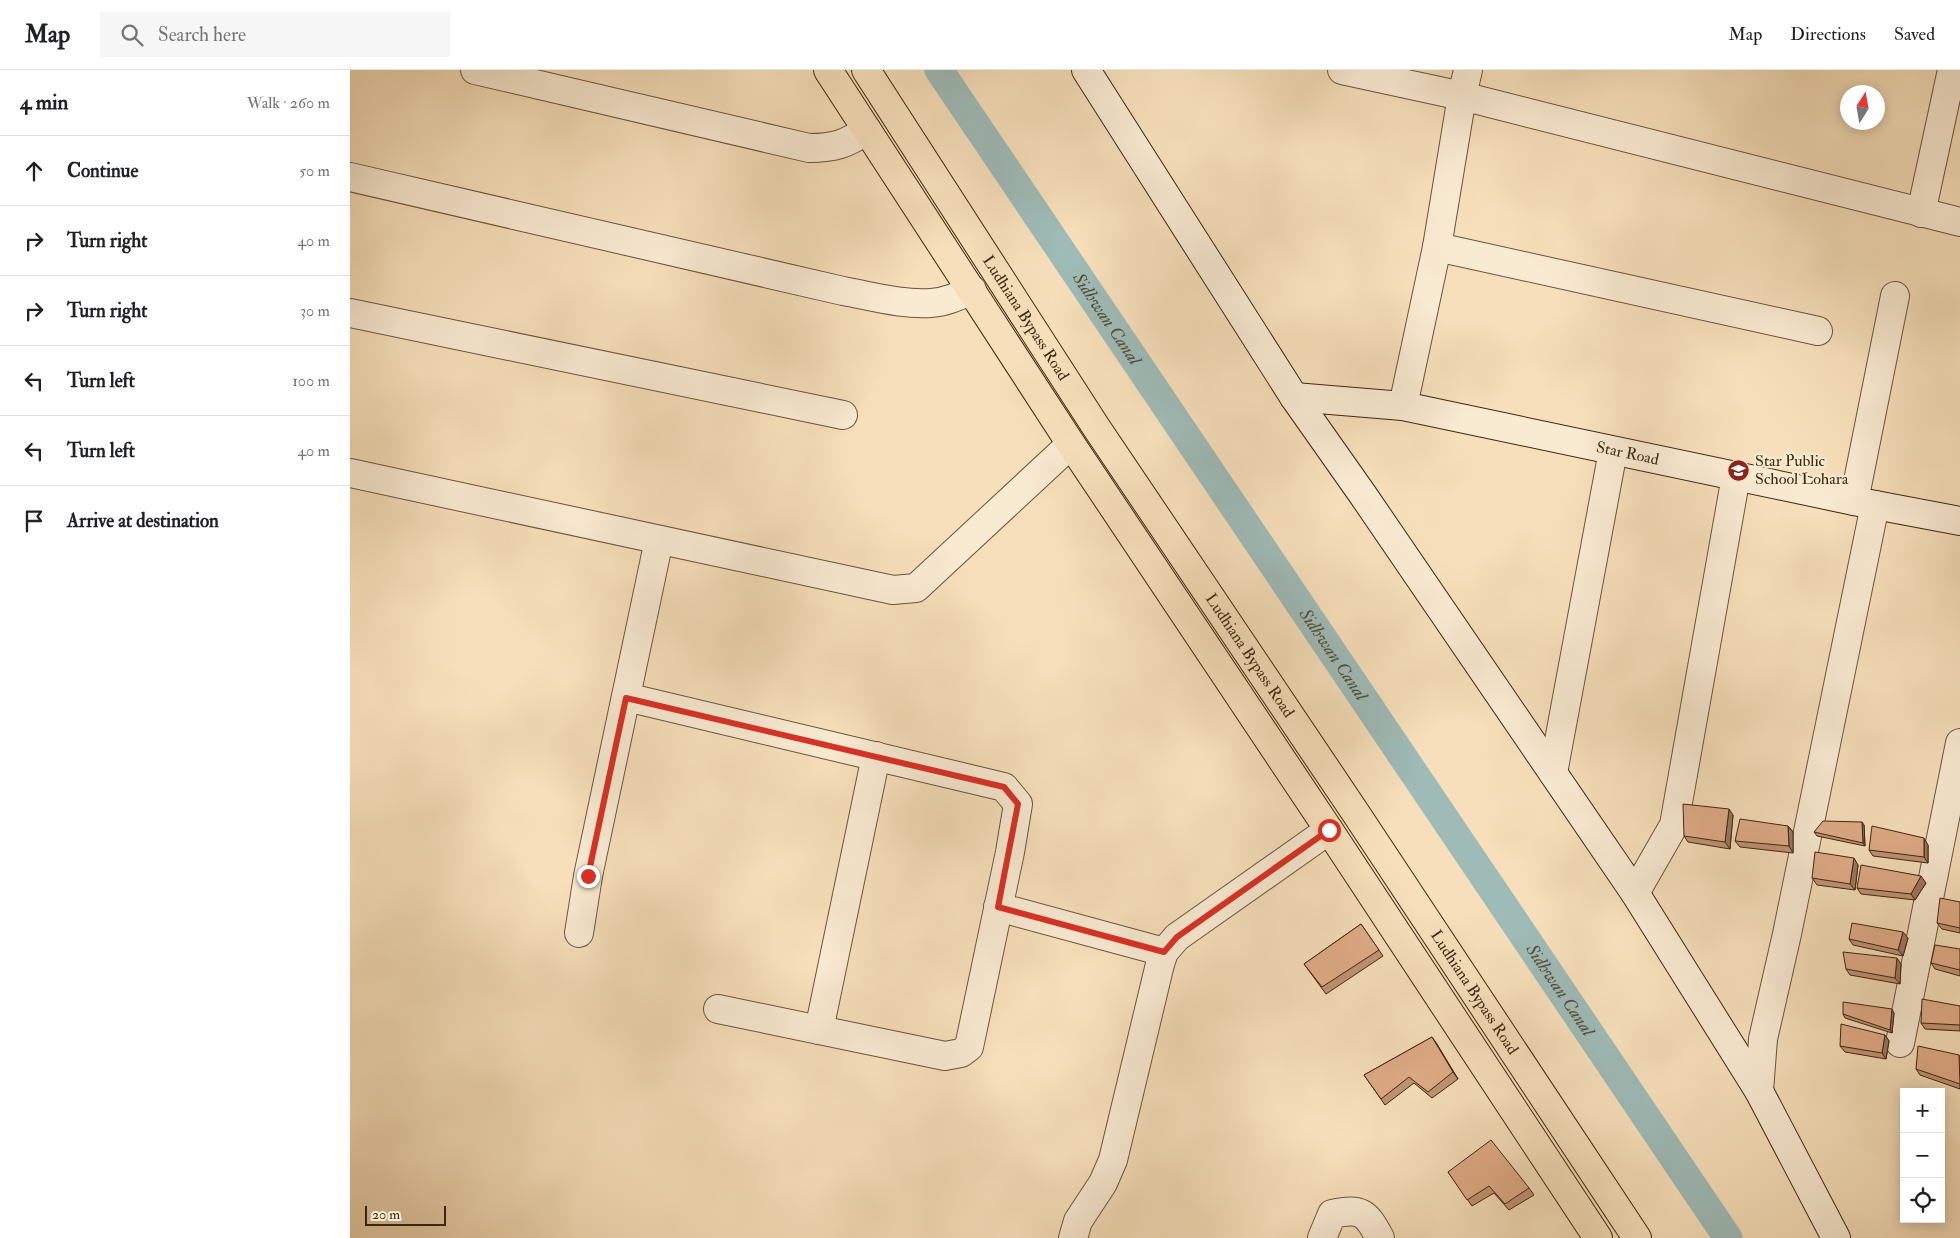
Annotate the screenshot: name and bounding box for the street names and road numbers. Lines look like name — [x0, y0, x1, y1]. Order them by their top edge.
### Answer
street label: Ludhiana Bypass Road — [978, 252, 1074, 385]
street label: Star Road — [1595, 437, 1661, 470]
street label: Ludhiana Bypass Road — [1201, 590, 1299, 721]
street label: Ludhiana Bypass Road — [1426, 926, 1523, 1059]

